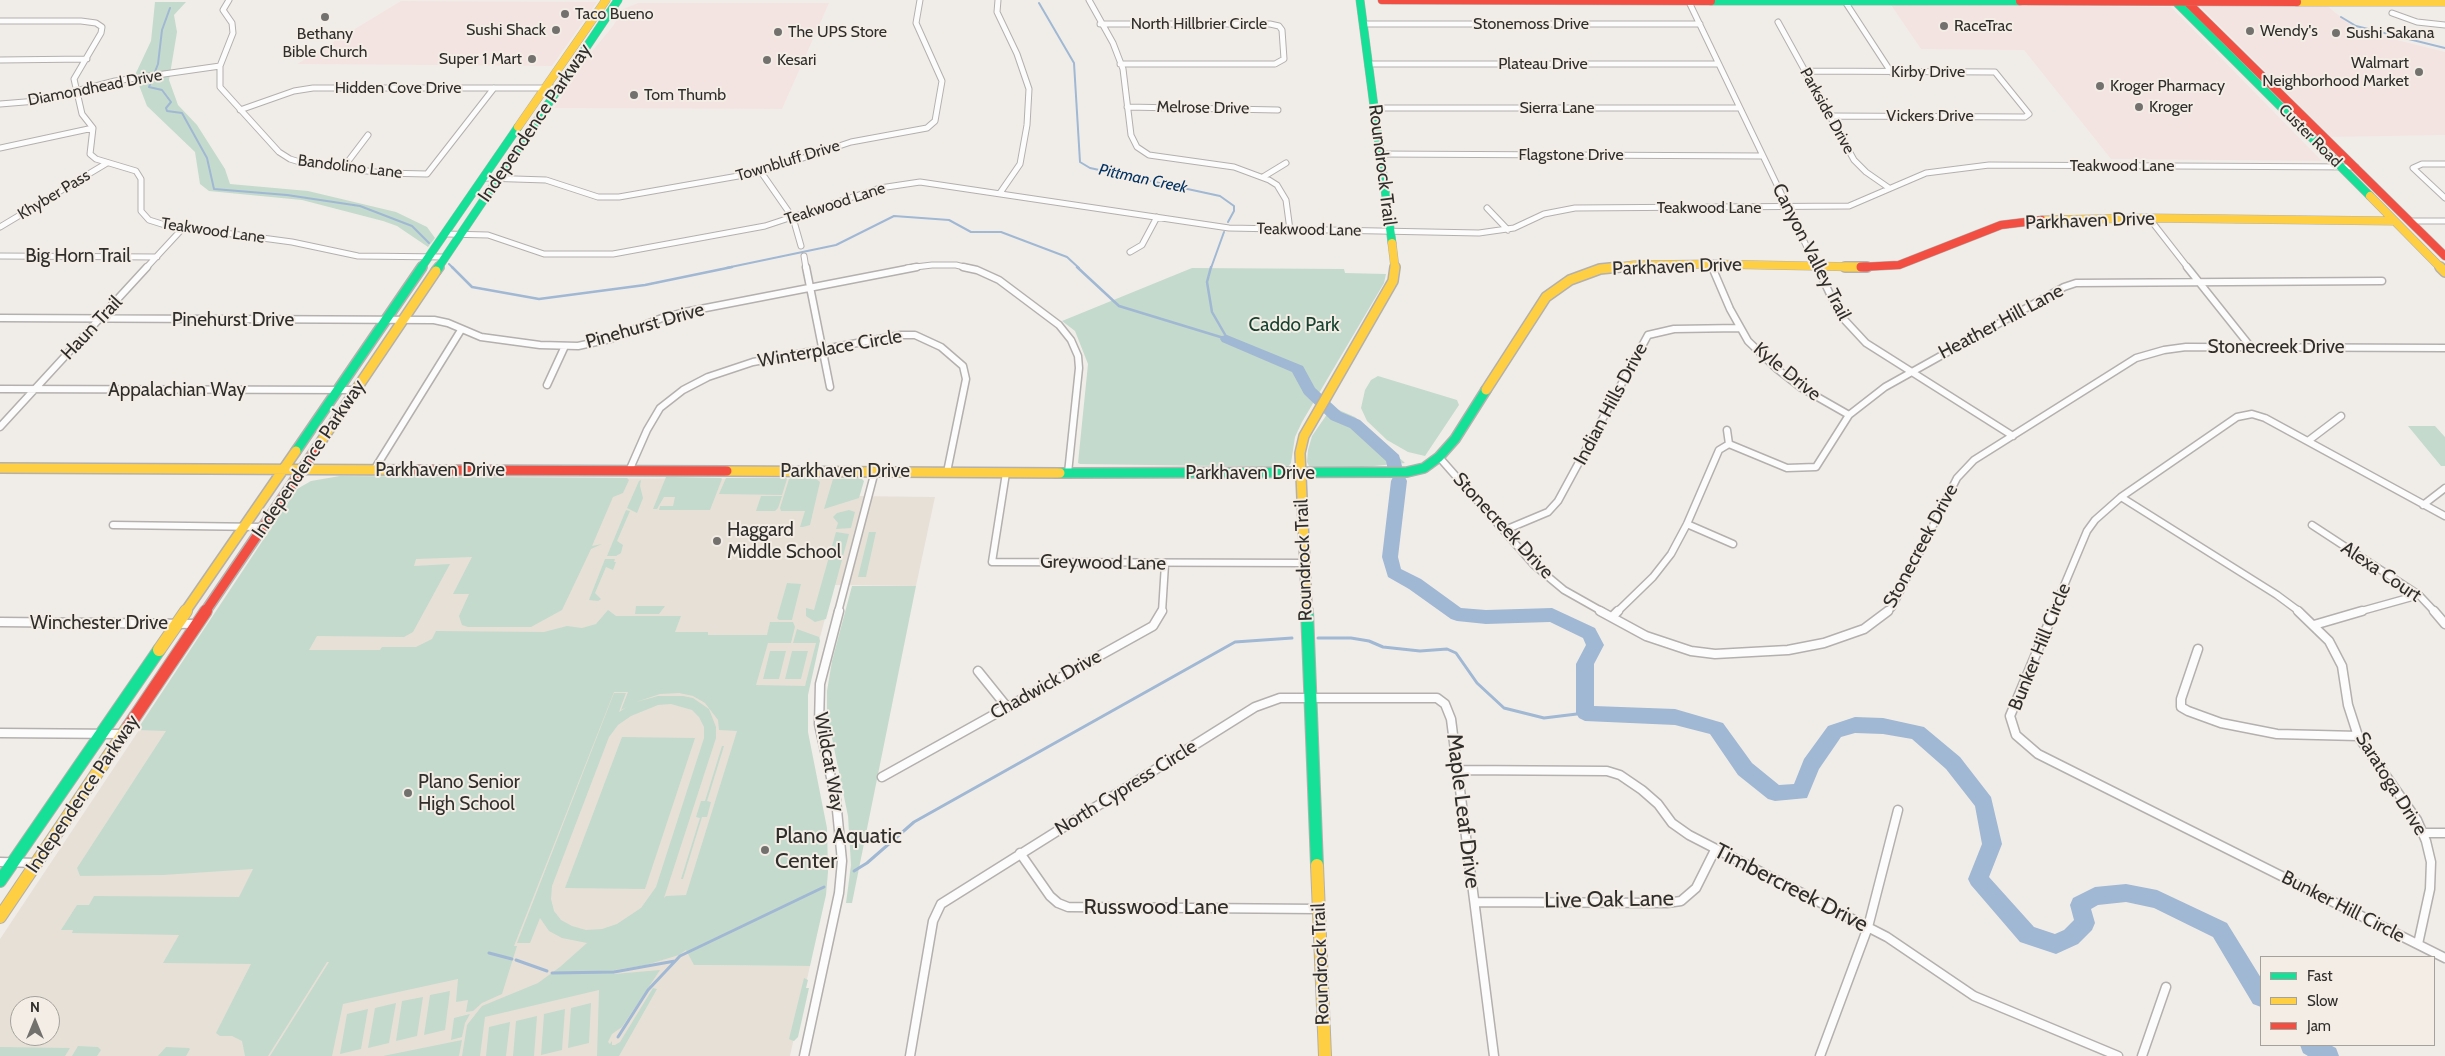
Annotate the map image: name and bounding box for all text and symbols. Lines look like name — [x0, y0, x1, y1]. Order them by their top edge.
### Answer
place label: Taco Bueno — [575, 4, 654, 24]
marker: Taco Bueno — [559, 8, 571, 20]
marker: Bethany Bible Church — [319, 11, 331, 23]
street label: North Hillbrier Circle — [1131, 14, 1267, 34]
street label: Stonemoss Drive — [1473, 14, 1589, 34]
place label: RaceTrac — [1954, 16, 2012, 36]
place label: Sushi Shack — [466, 20, 546, 40]
marker: RaceTrac — [1938, 20, 1950, 32]
place label: Wendy's — [2260, 21, 2318, 41]
place label: The UPS Store — [788, 22, 887, 42]
place label: Sushi Sakana — [2346, 23, 2434, 43]
place label: Bethany Bible Church — [283, 24, 367, 62]
marker: Sushi Shack — [550, 24, 562, 36]
marker: Wendy's — [2244, 25, 2256, 37]
marker: The UPS Store — [772, 26, 784, 38]
marker: Sushi Sakana — [2330, 27, 2342, 39]
street label: Independence Parkway — [473, 39, 597, 207]
place label: Super 1 Mart — [439, 49, 522, 69]
place label: Kesari — [777, 50, 816, 70]
marker: Super 1 Mart — [526, 53, 538, 65]
place label: Walmart Neighborhood Market — [2262, 53, 2409, 91]
marker: Kesari — [761, 54, 773, 66]
street label: Plateau Drive — [1498, 54, 1588, 74]
street label: Kirby Drive — [1891, 62, 1965, 82]
street label: Parkside Drive — [1795, 65, 1859, 157]
street label: Diamondhead Drive — [26, 66, 164, 110]
marker: Walmart Neighborhood Market — [2413, 66, 2425, 78]
place label: Kroger Pharmacy — [2110, 76, 2225, 96]
street label: Hidden Cove Drive — [335, 78, 461, 98]
marker: Kroger Pharmacy — [2094, 80, 2106, 92]
place label: Tom Thumb — [644, 85, 726, 105]
marker: Tom Thumb — [628, 89, 640, 101]
place label: Kroger — [2149, 97, 2193, 117]
street label: Melrose Drive — [1156, 98, 1250, 118]
street label: Sierra Lane — [1520, 98, 1594, 118]
street label: Custer Road — [2274, 100, 2346, 172]
marker: Kroger — [2133, 101, 2145, 113]
street label: Roundrock Trail — [1363, 103, 1401, 227]
street label: Vickers Drive — [1886, 106, 1974, 126]
street label: Townbluff Drive — [734, 136, 842, 186]
street label: Flagstone Drive — [1518, 145, 1624, 165]
street label: Bandolino Lane — [297, 151, 403, 183]
street label: Teakwood Lane — [2070, 156, 2174, 176]
water label: Pittman Creek — [1097, 160, 1189, 198]
street label: Khyber Pass — [14, 166, 94, 224]
street label: Teakwood Lane — [782, 179, 888, 229]
street label: Canyon Valley Trail — [1767, 180, 1855, 324]
street label: Teakwood Lane — [1657, 198, 1761, 218]
street label: Parkhaven Drive — [2025, 207, 2155, 235]
street label: Teakwood Lane — [160, 214, 266, 248]
street label: Teakwood Lane — [1256, 219, 1362, 241]
street label: Big Horn Trail — [25, 245, 131, 267]
street label: Parkhaven Drive — [1612, 253, 1742, 281]
street label: Heather Hill Lane — [1935, 280, 2067, 364]
street label: Haun Trail — [57, 291, 127, 365]
street label: Pinehurst Drive — [583, 298, 707, 354]
street label: Pinehurst Drive — [172, 309, 294, 331]
park label: Caddo Park — [1249, 314, 1339, 336]
street label: Winterplace Circle — [756, 325, 904, 373]
street label: Stonecreek Drive — [2207, 336, 2345, 358]
street label: Kyle Drive — [1749, 338, 1825, 406]
street label: Indian Hills Drive — [1569, 339, 1653, 469]
street label: Independence Parkway — [247, 375, 371, 543]
street label: Appalachian Way — [108, 379, 246, 401]
street label: Parkhaven Drive — [375, 459, 505, 481]
street label: Parkhaven Drive — [780, 460, 910, 482]
street label: Parkhaven Drive — [1185, 462, 1315, 484]
street label: Stonecreek Drive — [1448, 468, 1558, 584]
street label: Stonecreek Drive — [1879, 480, 1963, 612]
street label: Roundrock Trail — [1290, 499, 1318, 621]
place label: Haggard Middle School — [727, 519, 841, 563]
marker: Haggard Middle School — [711, 535, 723, 547]
street label: Alexa Court — [2336, 537, 2426, 607]
street label: Greywood Lane — [1040, 551, 1166, 575]
street label: Bunker Hill Circle — [2004, 580, 2076, 714]
street label: Winchester Drive — [30, 612, 168, 634]
street label: Chadwick Drive — [986, 645, 1106, 725]
street label: Independence Parkway — [21, 710, 145, 878]
street label: Wildcat Way — [809, 710, 849, 814]
street label: Saratoga Drive — [2350, 728, 2432, 840]
street label: Maple Leaf Drive — [1440, 732, 1486, 890]
street label: North Cypress Circle — [1051, 735, 1201, 841]
place label: Plano Senior High School — [418, 771, 520, 815]
marker: Plano Senior High School — [402, 787, 414, 799]
place label: Plano Aquatic Center — [775, 824, 902, 876]
street label: Timbercreek Drive — [1710, 838, 1872, 938]
marker: Plano Aquatic Center — [759, 844, 771, 856]
street label: Bunker Hill Circle — [2278, 866, 2408, 948]
street label: Live Oak Lane — [1544, 886, 1674, 914]
street label: Russwood Lane — [1083, 895, 1229, 921]
street label: Roundrock Trail — [1307, 903, 1335, 1025]
legend — [2260, 956, 2435, 1046]
text: Fast — [2307, 967, 2332, 985]
text: Slow — [2307, 992, 2338, 1010]
north arrow — [10, 996, 60, 1046]
text: N — [30, 998, 40, 1016]
text: Jam — [2307, 1017, 2331, 1035]

